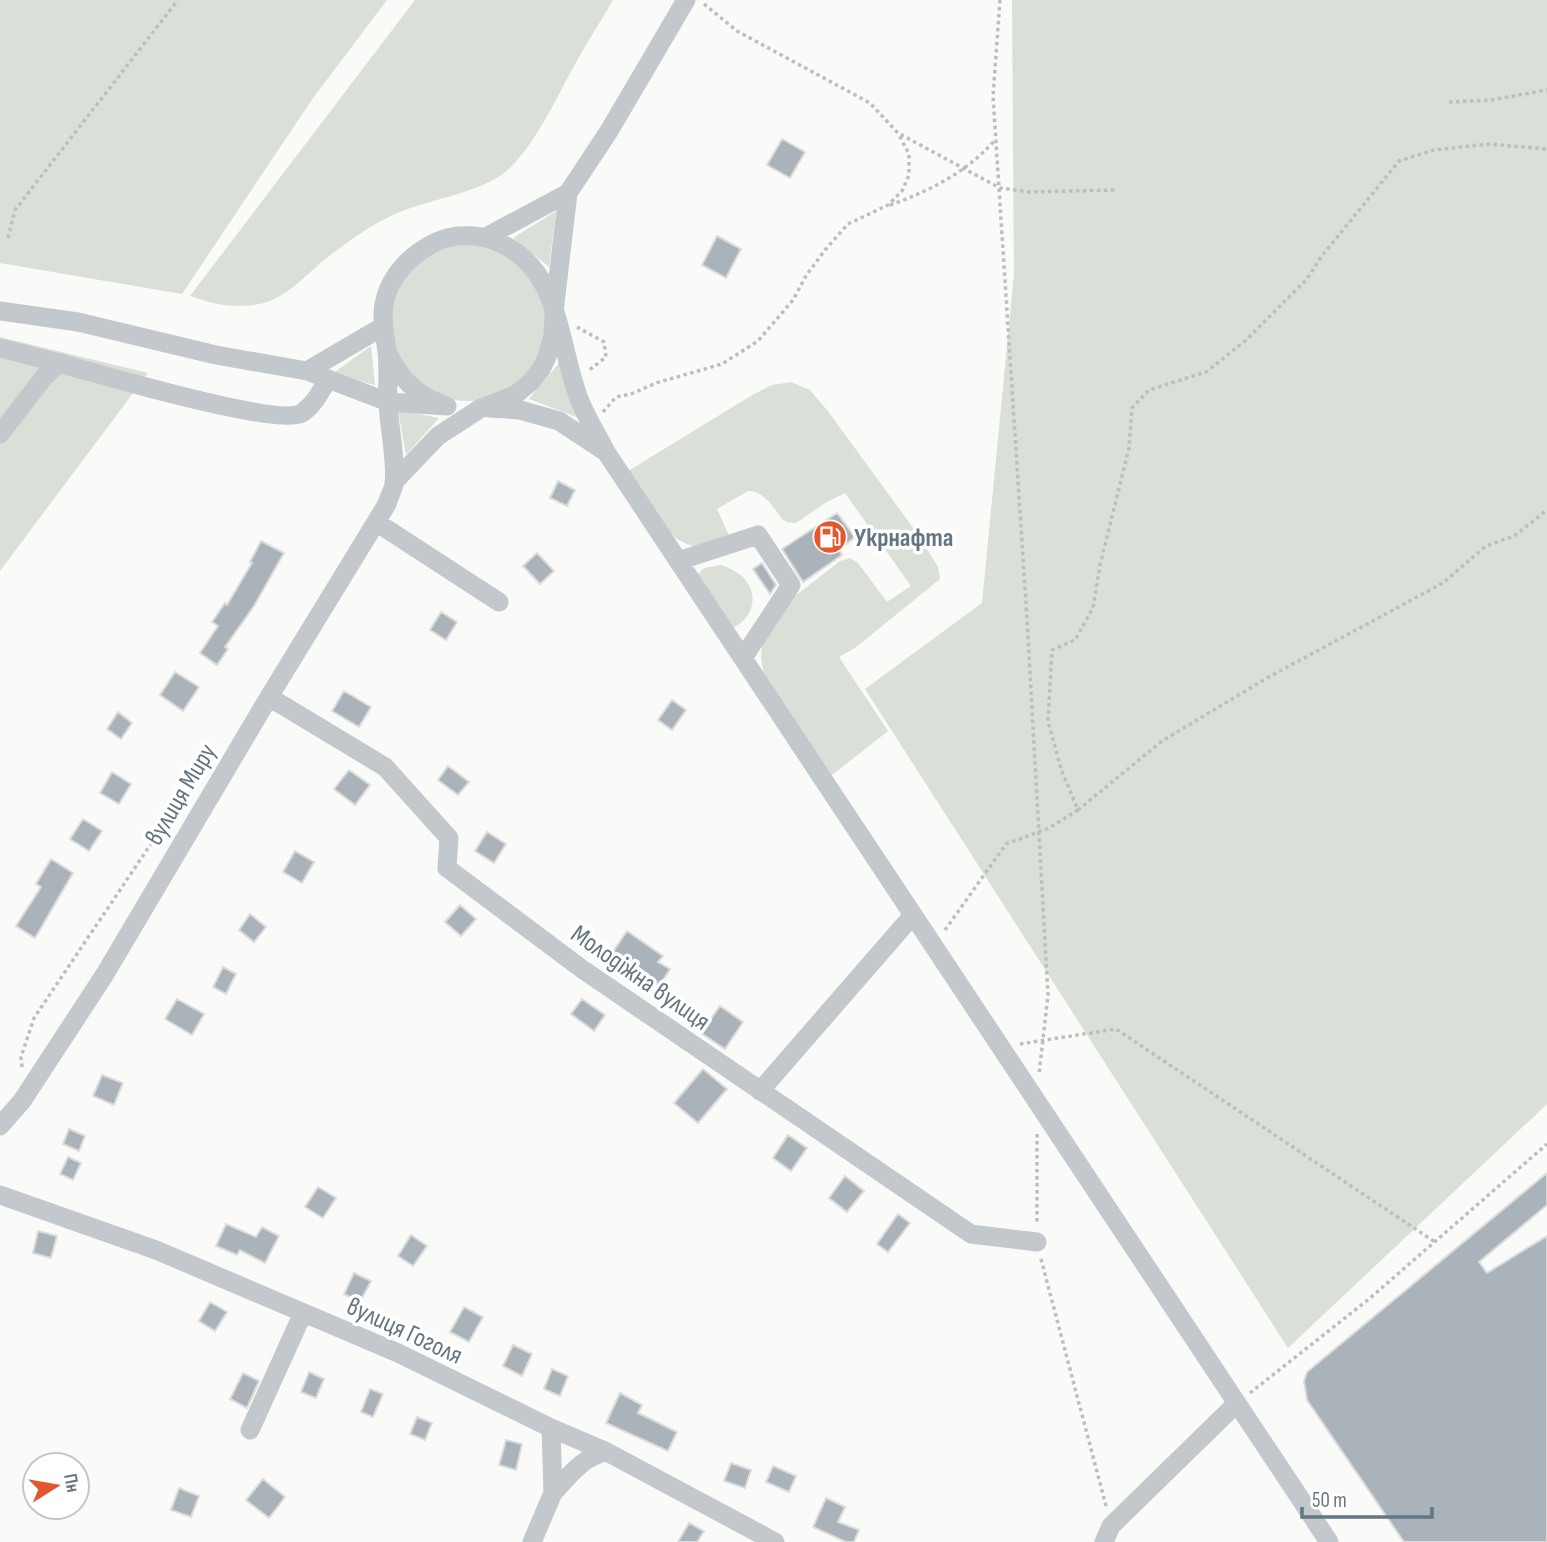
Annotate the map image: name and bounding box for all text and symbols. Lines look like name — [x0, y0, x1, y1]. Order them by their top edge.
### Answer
fuel station icon: Укрнафта — [811, 518, 849, 556]
place label: Укрнафта — [854, 523, 953, 554]
street label: вулиця Миру — [139, 738, 224, 851]
street label: Молодіжна вулиця — [565, 919, 716, 1038]
street label: вулиця Гоголя — [342, 1291, 467, 1372]
north arrow — [21, 1451, 91, 1521]
text: Пн — [58, 1472, 84, 1494]
scale bar — [1302, 1476, 1432, 1520]
text: 50 m — [1312, 1488, 1347, 1513]

